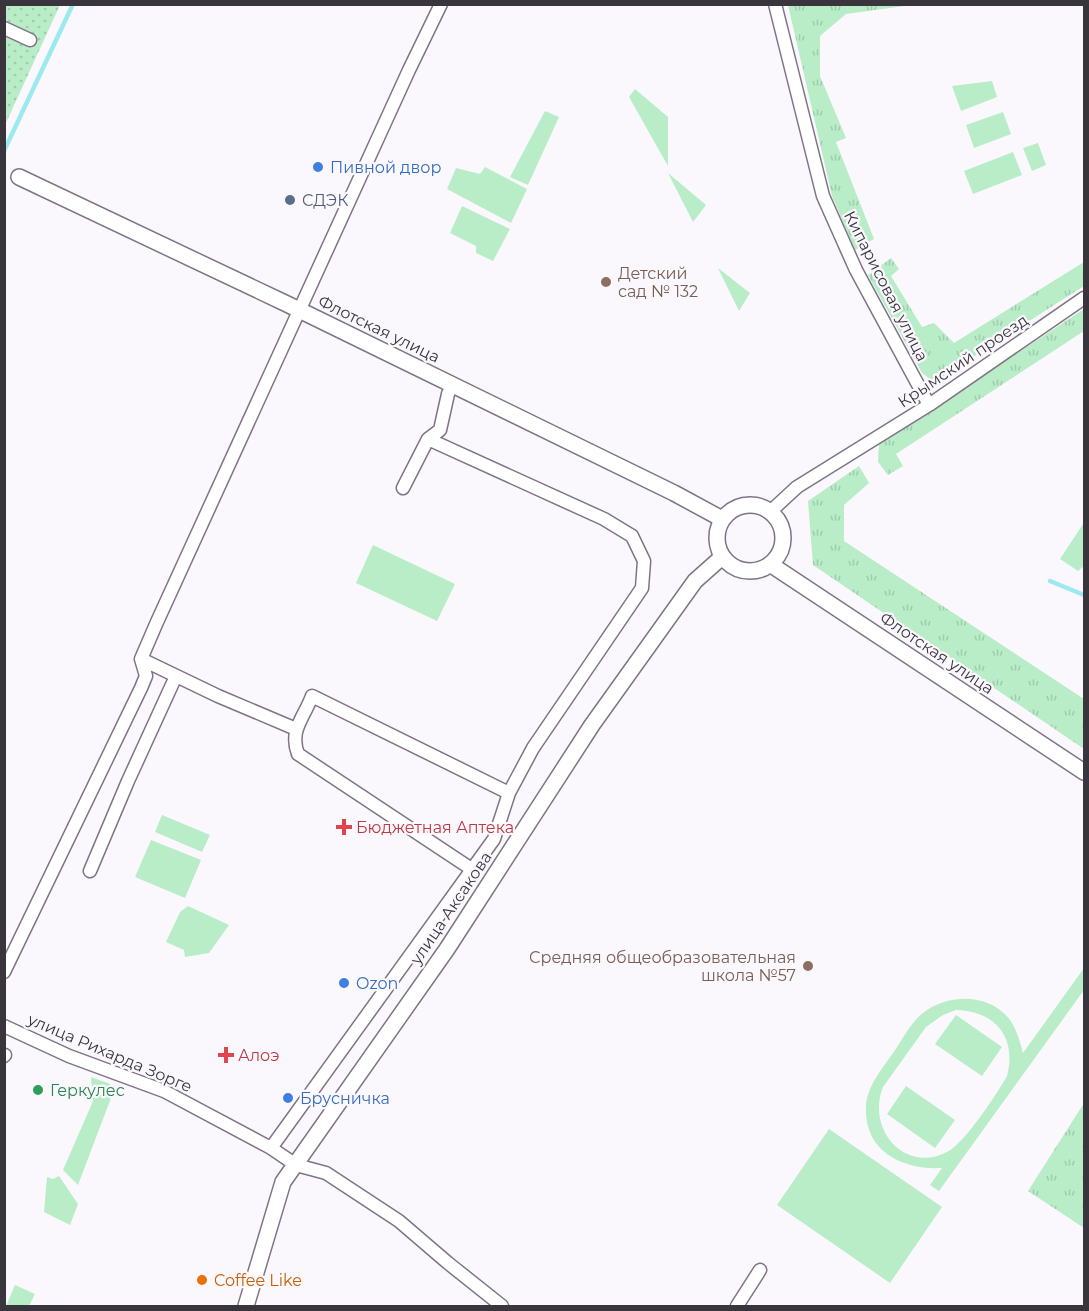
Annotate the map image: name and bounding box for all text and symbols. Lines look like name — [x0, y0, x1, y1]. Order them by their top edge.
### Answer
place label: Пивной двор — [330, 158, 441, 177]
marker: Пивной двор — [311, 160, 325, 174]
place label: СДЭК — [302, 191, 348, 210]
marker: СДЭК — [283, 193, 297, 207]
street label: Кипарисовая улица — [840, 208, 932, 364]
place label: Детский сад № 132 — [618, 264, 698, 301]
marker: Детский сад № 132 — [599, 275, 613, 289]
street label: Флотская улица — [315, 291, 443, 367]
street label: Крымский проезд — [894, 310, 1032, 412]
street label: Флотская улица — [877, 608, 997, 698]
place label: Бюджетная Аптека — [356, 818, 514, 837]
marker: Бюджетная Аптека — [337, 820, 351, 834]
street label: улица Аксакова — [406, 848, 496, 969]
place label: Средняя общеобразовательная школа №57 — [529, 948, 796, 985]
marker: Средняя общеобразовательная школа №57 — [801, 959, 815, 973]
place label: Ozon — [356, 974, 398, 993]
marker: Ozon — [337, 976, 351, 990]
street label: улица Рихарда Зорге — [24, 1009, 195, 1096]
place label: Алоэ — [238, 1046, 279, 1065]
marker: Алоэ — [219, 1048, 233, 1062]
place label: Геркулес — [50, 1081, 125, 1100]
marker: Геркулес — [31, 1083, 45, 1097]
place label: Брусничка — [300, 1089, 390, 1108]
marker: Брусничка — [281, 1091, 295, 1105]
place label: Coffee Like — [214, 1271, 302, 1290]
marker: Coffee Like — [195, 1273, 209, 1287]

